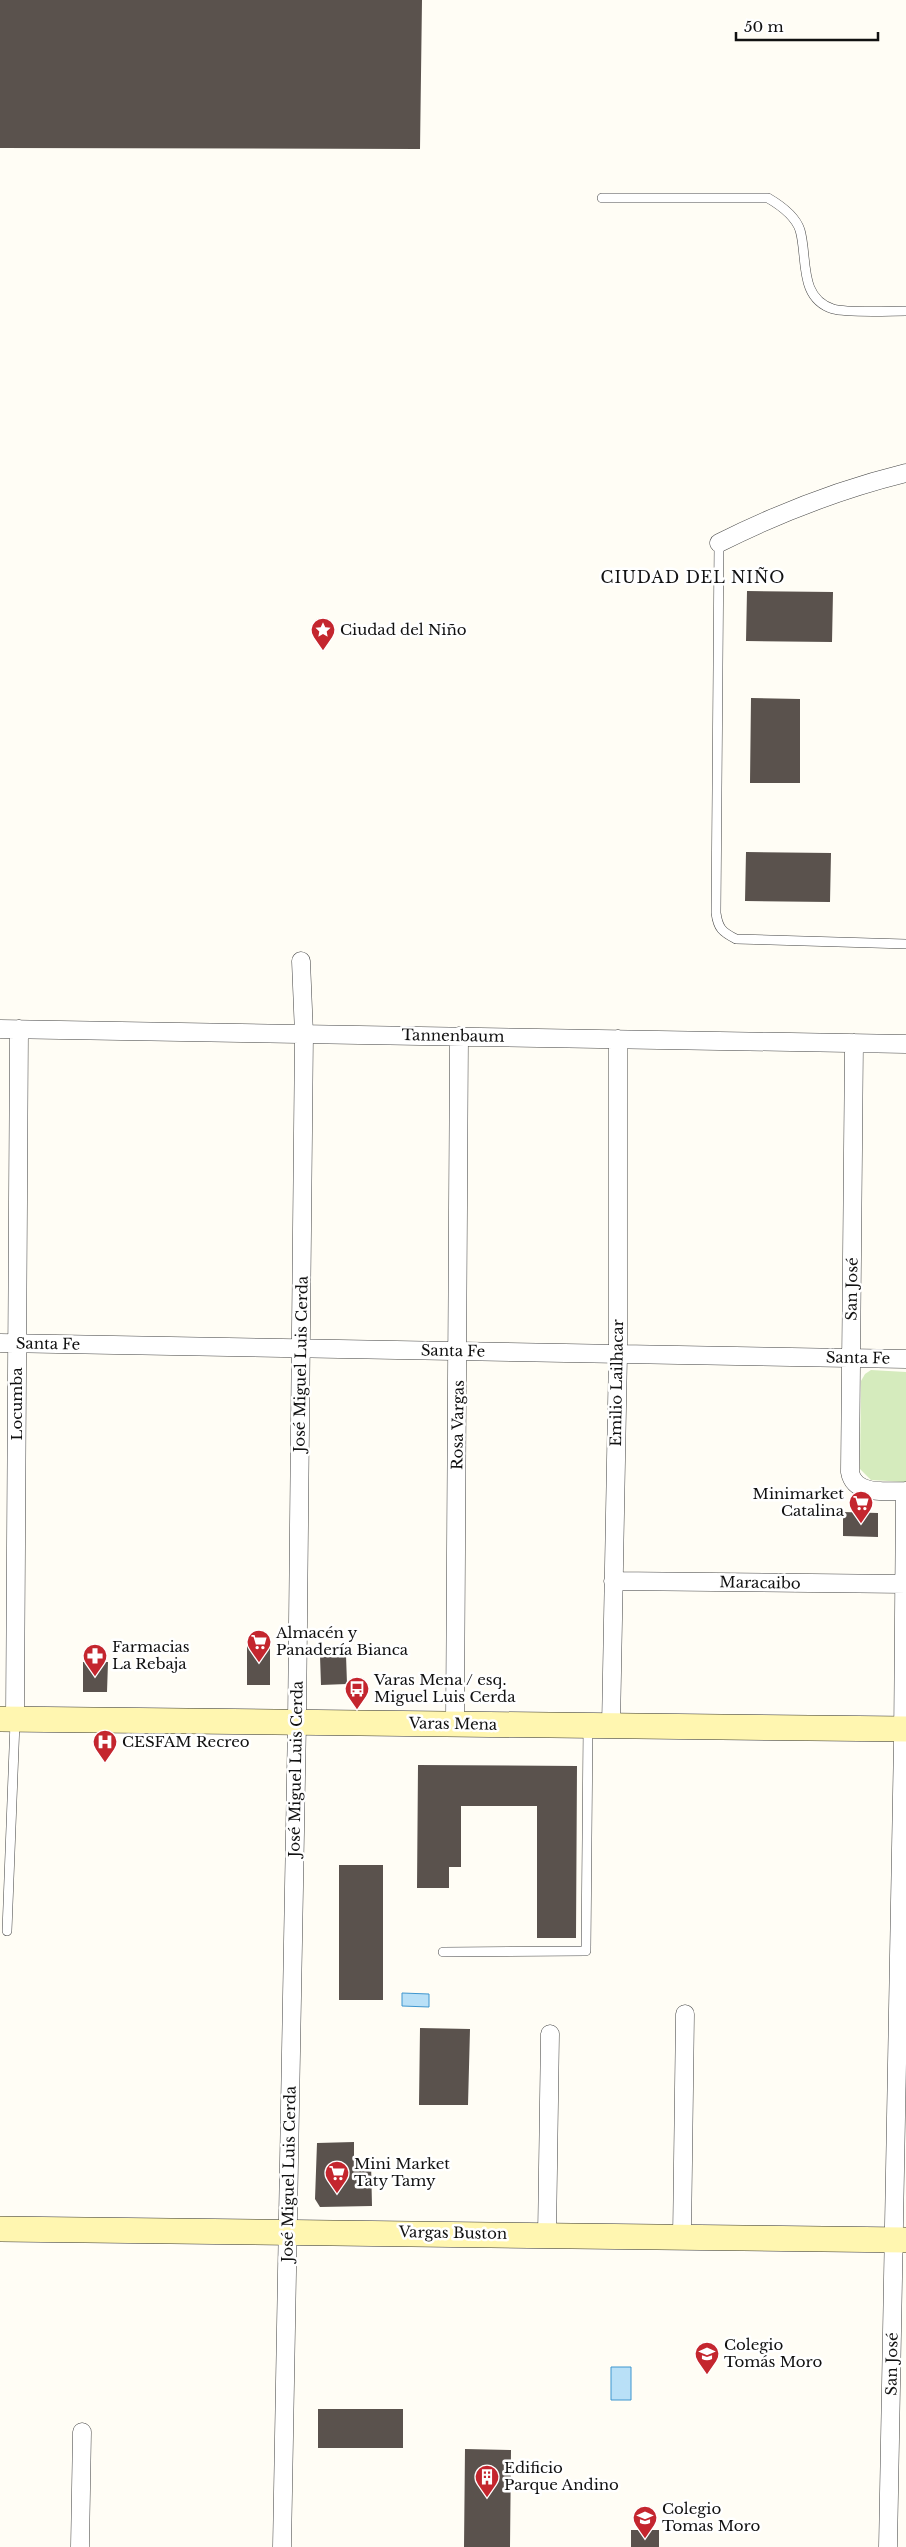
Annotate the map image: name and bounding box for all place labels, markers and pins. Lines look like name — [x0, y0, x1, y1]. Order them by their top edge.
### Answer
place icon: Ciudad del Niño — [310, 617, 336, 651]
place label: Ciudad del Niño — [340, 620, 467, 639]
place label: Minimarket Catalina — [753, 1484, 845, 1520]
supermarket icon: Minimarket Catalina — [848, 1490, 874, 1524]
place label: Almacén y Panadería Bianca — [275, 1623, 409, 1659]
supermarket icon: Almacén y Panadería Bianca — [246, 1629, 272, 1663]
place label: Farmacias La Rebaja — [112, 1637, 190, 1673]
pharmacy icon: Farmacias La Rebaja — [82, 1643, 108, 1677]
place label: Varas Mena / esq. Miguel Luis Cerda — [373, 1670, 516, 1706]
bus stop icon: Varas Mena / esq. Miguel Luis Cerda — [344, 1676, 370, 1710]
hospital icon: CESFAM Recreo — [92, 1729, 118, 1763]
place label: CESFAM Recreo — [122, 1732, 250, 1751]
place label: Mini Market Taty Tamy — [354, 2154, 450, 2190]
supermarket icon: Mini Market Taty Tamy — [324, 2160, 350, 2194]
place label: Colegio Tomás Moro — [724, 2335, 822, 2371]
school or university icon: Colegio Tomás Moro — [694, 2341, 720, 2375]
place label: Edificio Parque Andino — [504, 2458, 619, 2494]
building icon: Edificio Parque Andino — [474, 2464, 500, 2498]
place label: Colegio Tomas Moro — [662, 2499, 760, 2535]
school or university icon: Colegio Tomas Moro — [632, 2505, 658, 2539]

